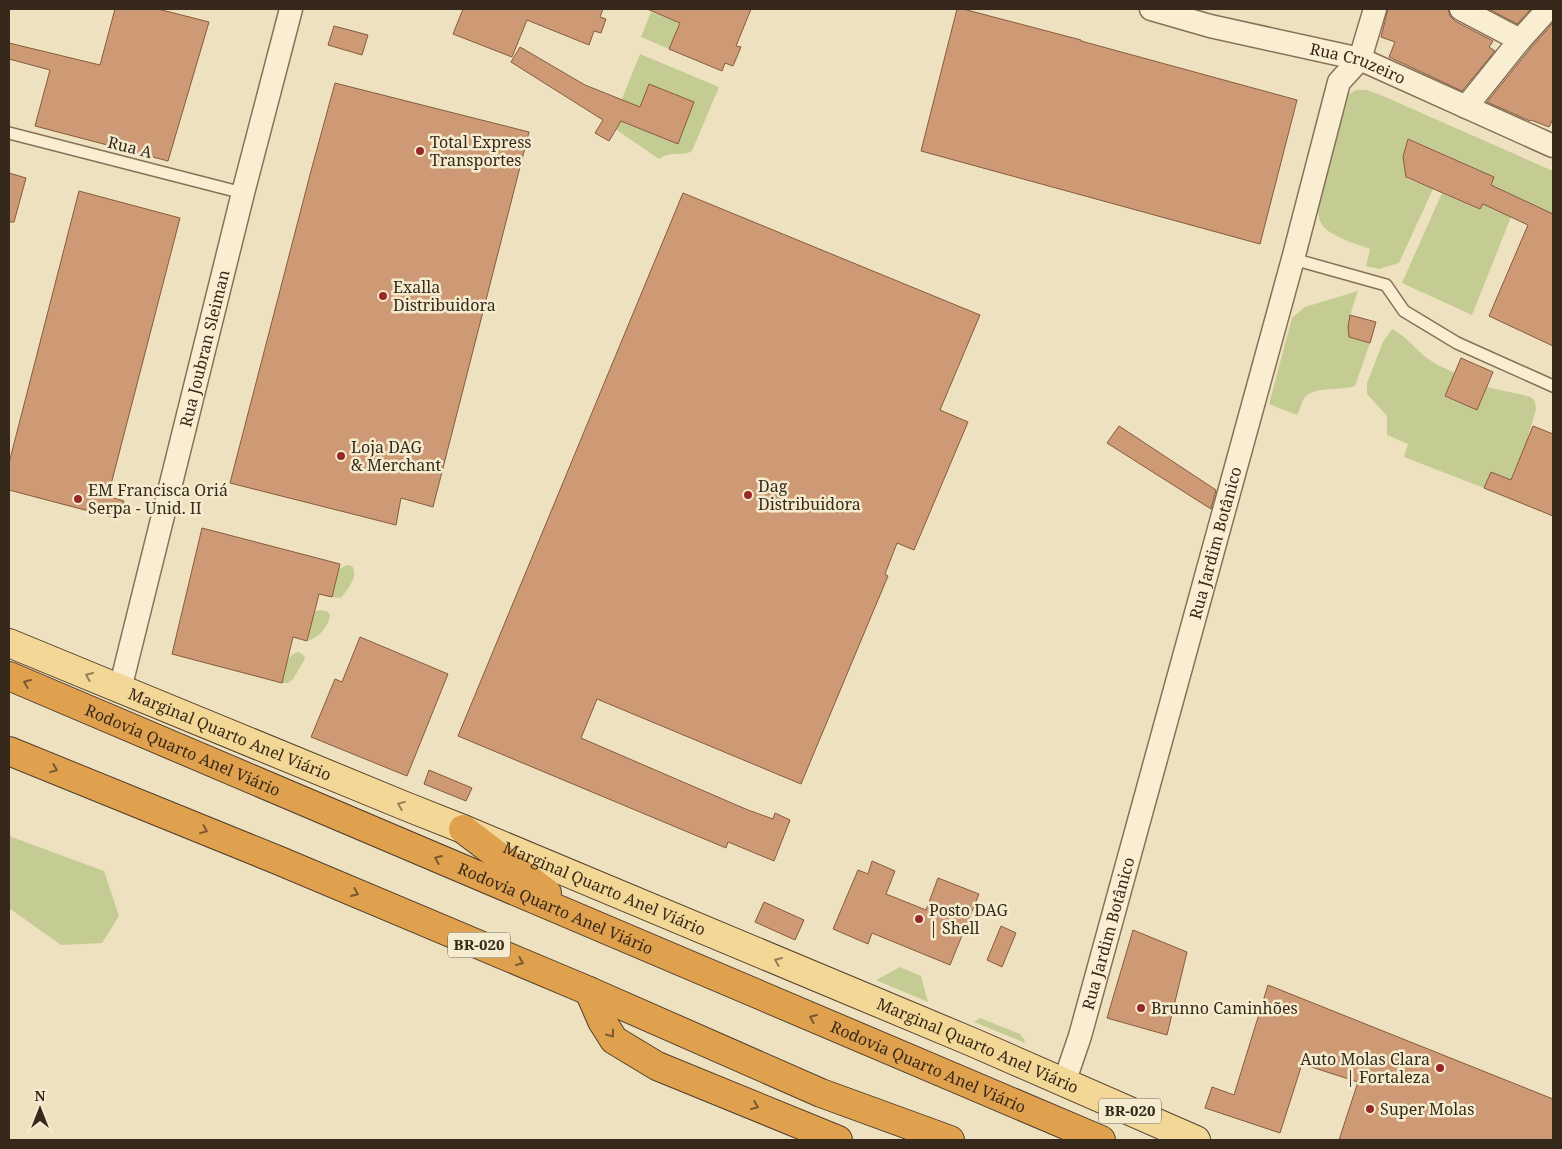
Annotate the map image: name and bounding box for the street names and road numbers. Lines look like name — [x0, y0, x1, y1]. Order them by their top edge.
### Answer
street label: Rua Cruzeiro — [1308, 37, 1409, 89]
street label: Rua A — [105, 131, 155, 163]
street label: Rua Joubran Sleiman — [174, 267, 235, 429]
street label: Rua Jardim Botânico — [1184, 464, 1247, 622]
street label: Marginal Quarto Anel Viário — [125, 682, 335, 786]
street label: Rodovia Quarto Anel Viário — [82, 699, 284, 801]
street label: Marginal Quarto Anel Viário — [500, 836, 709, 940]
street label: Rua Jardim Botânico — [1077, 855, 1140, 1012]
street label: Rodovia Quarto Anel Viário — [455, 857, 657, 960]
road number: BR-020 — [448, 932, 510, 958]
street label: Marginal Quarto Anel Viário — [873, 992, 1082, 1098]
street label: Rodovia Quarto Anel Viário — [827, 1015, 1029, 1118]
road number: BR-020 — [1099, 1098, 1161, 1124]

